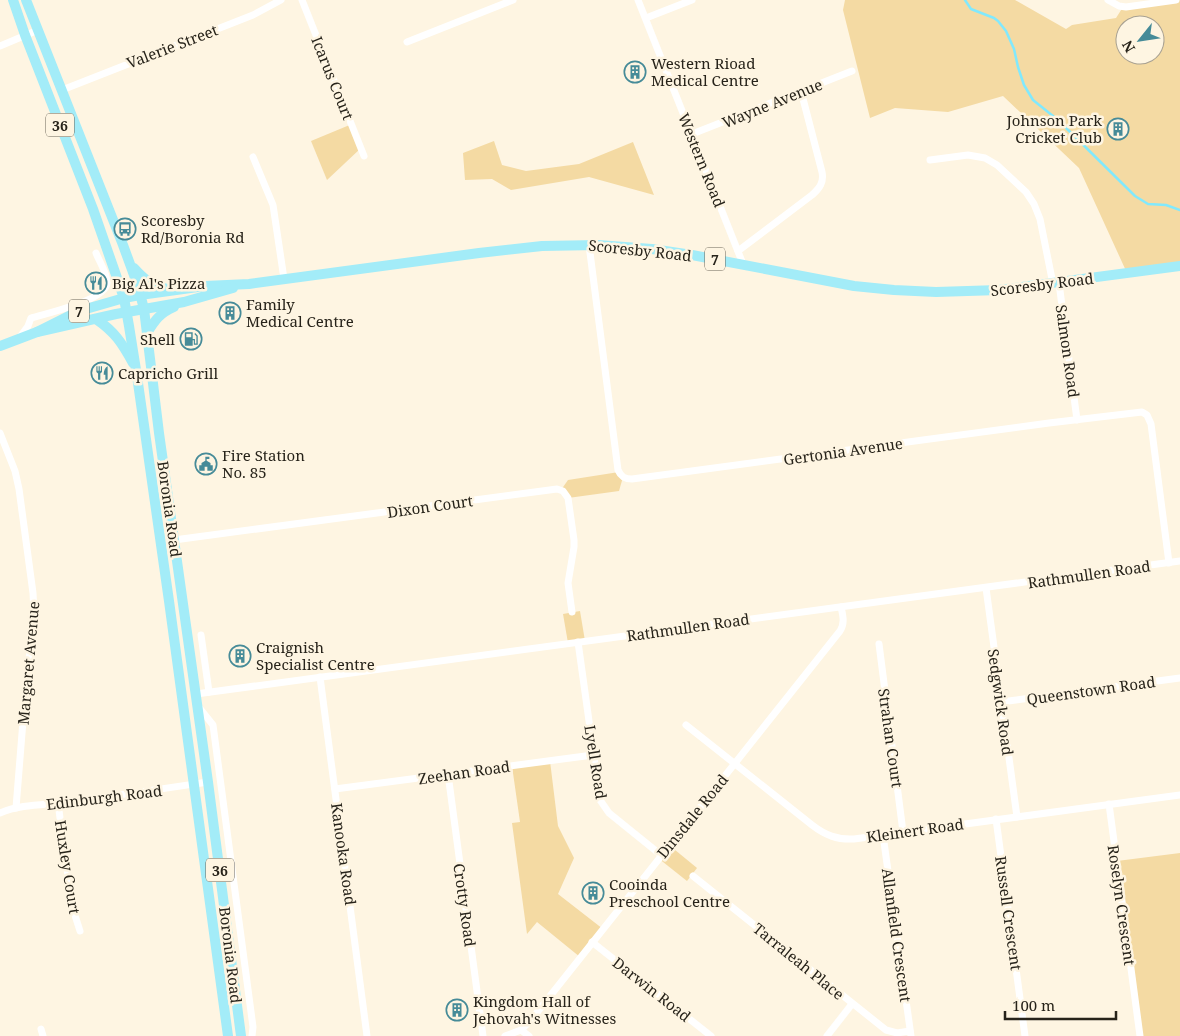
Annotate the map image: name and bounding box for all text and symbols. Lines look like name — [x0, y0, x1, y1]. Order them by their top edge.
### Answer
north arrow — [1115, 15, 1165, 65]
street label: Valerie Street — [124, 19, 220, 73]
street label: Icarus Court — [307, 33, 359, 123]
text: N — [1117, 37, 1139, 56]
place label: Western Rioad Medical Centre — [651, 53, 759, 90]
building icon: Western Rioad Medical Centre — [623, 60, 647, 84]
street label: Wayne Avenue — [719, 74, 825, 132]
street label: Western Road — [674, 110, 730, 210]
place label: Johnson Park Cricket Club — [1005, 110, 1102, 147]
road number: 36 — [46, 114, 74, 136]
building icon: Johnson Park Cricket Club — [1106, 117, 1130, 141]
place label: Scoresby Rd/Boronia Rd — [141, 210, 244, 247]
bus stop icon: Scoresby Rd/Boronia Rd — [113, 217, 137, 241]
street label: Scoresby Road — [587, 235, 693, 265]
road number: 7 — [705, 248, 725, 270]
street label: Scoresby Road — [989, 268, 1095, 300]
restaurant icon: Big Al's Pizza — [84, 271, 108, 295]
place label: Big Al's Pizza — [112, 273, 205, 293]
place label: Family Medical Centre — [246, 294, 354, 331]
road number: 7 — [69, 300, 89, 322]
building icon: Family Medical Centre — [218, 301, 242, 325]
street label: Salmon Road — [1052, 303, 1084, 399]
fuel station icon: Shell — [179, 327, 203, 351]
place label: Shell — [140, 329, 175, 349]
restaurant icon: Capricho Grill — [90, 361, 114, 385]
place label: Capricho Grill — [118, 363, 218, 383]
street label: Gertonia Avenue — [782, 433, 904, 469]
place label: Fire Station No. 85 — [222, 445, 305, 482]
public building icon: Fire Station No. 85 — [194, 452, 218, 476]
street label: Boronia Road — [153, 460, 187, 558]
street label: Dixon Court — [386, 490, 474, 522]
street label: Rathmullen Road — [1026, 555, 1152, 593]
street label: Margaret Avenue — [13, 600, 43, 726]
street label: Rathmullen Road — [625, 608, 751, 646]
place label: Craignish Specialist Centre — [256, 637, 375, 674]
building icon: Craignish Specialist Centre — [228, 644, 252, 668]
street label: Sedgwick Road — [984, 647, 1018, 757]
street label: Queenstown Road — [1025, 671, 1157, 709]
street label: Strahan Court — [874, 687, 908, 789]
street label: Lyell Road — [580, 724, 612, 800]
street label: Zeehan Road — [417, 756, 511, 788]
street label: Dinsdale Road — [652, 770, 732, 862]
street label: Edinburgh Road — [45, 780, 163, 814]
street label: Kanooka Road — [327, 802, 361, 906]
street label: Kleinert Road — [865, 813, 965, 847]
street label: Huxley Court — [51, 819, 85, 915]
street label: Roselyn Crescent — [1104, 843, 1140, 967]
street label: Russell Crescent — [991, 854, 1027, 972]
road number: 36 — [206, 858, 234, 882]
street label: Crotty Road — [449, 862, 481, 948]
street label: Allanfield Crescent — [878, 867, 916, 1003]
place label: Cooinda Preschool Centre — [609, 874, 730, 911]
building icon: Cooinda Preschool Centre — [581, 881, 605, 905]
street label: Boronia Road — [215, 906, 247, 1004]
street label: Tarraleah Place — [749, 918, 849, 1004]
street label: Darwin Road — [609, 952, 695, 1026]
scale bar — [1005, 988, 1116, 1020]
place label: Kingdom Hall of Jehovah's Witnesses — [472, 991, 617, 1028]
text: 100 m — [1012, 995, 1055, 1015]
building icon: Kingdom Hall of Jehovah's Witnesses — [445, 998, 469, 1022]

